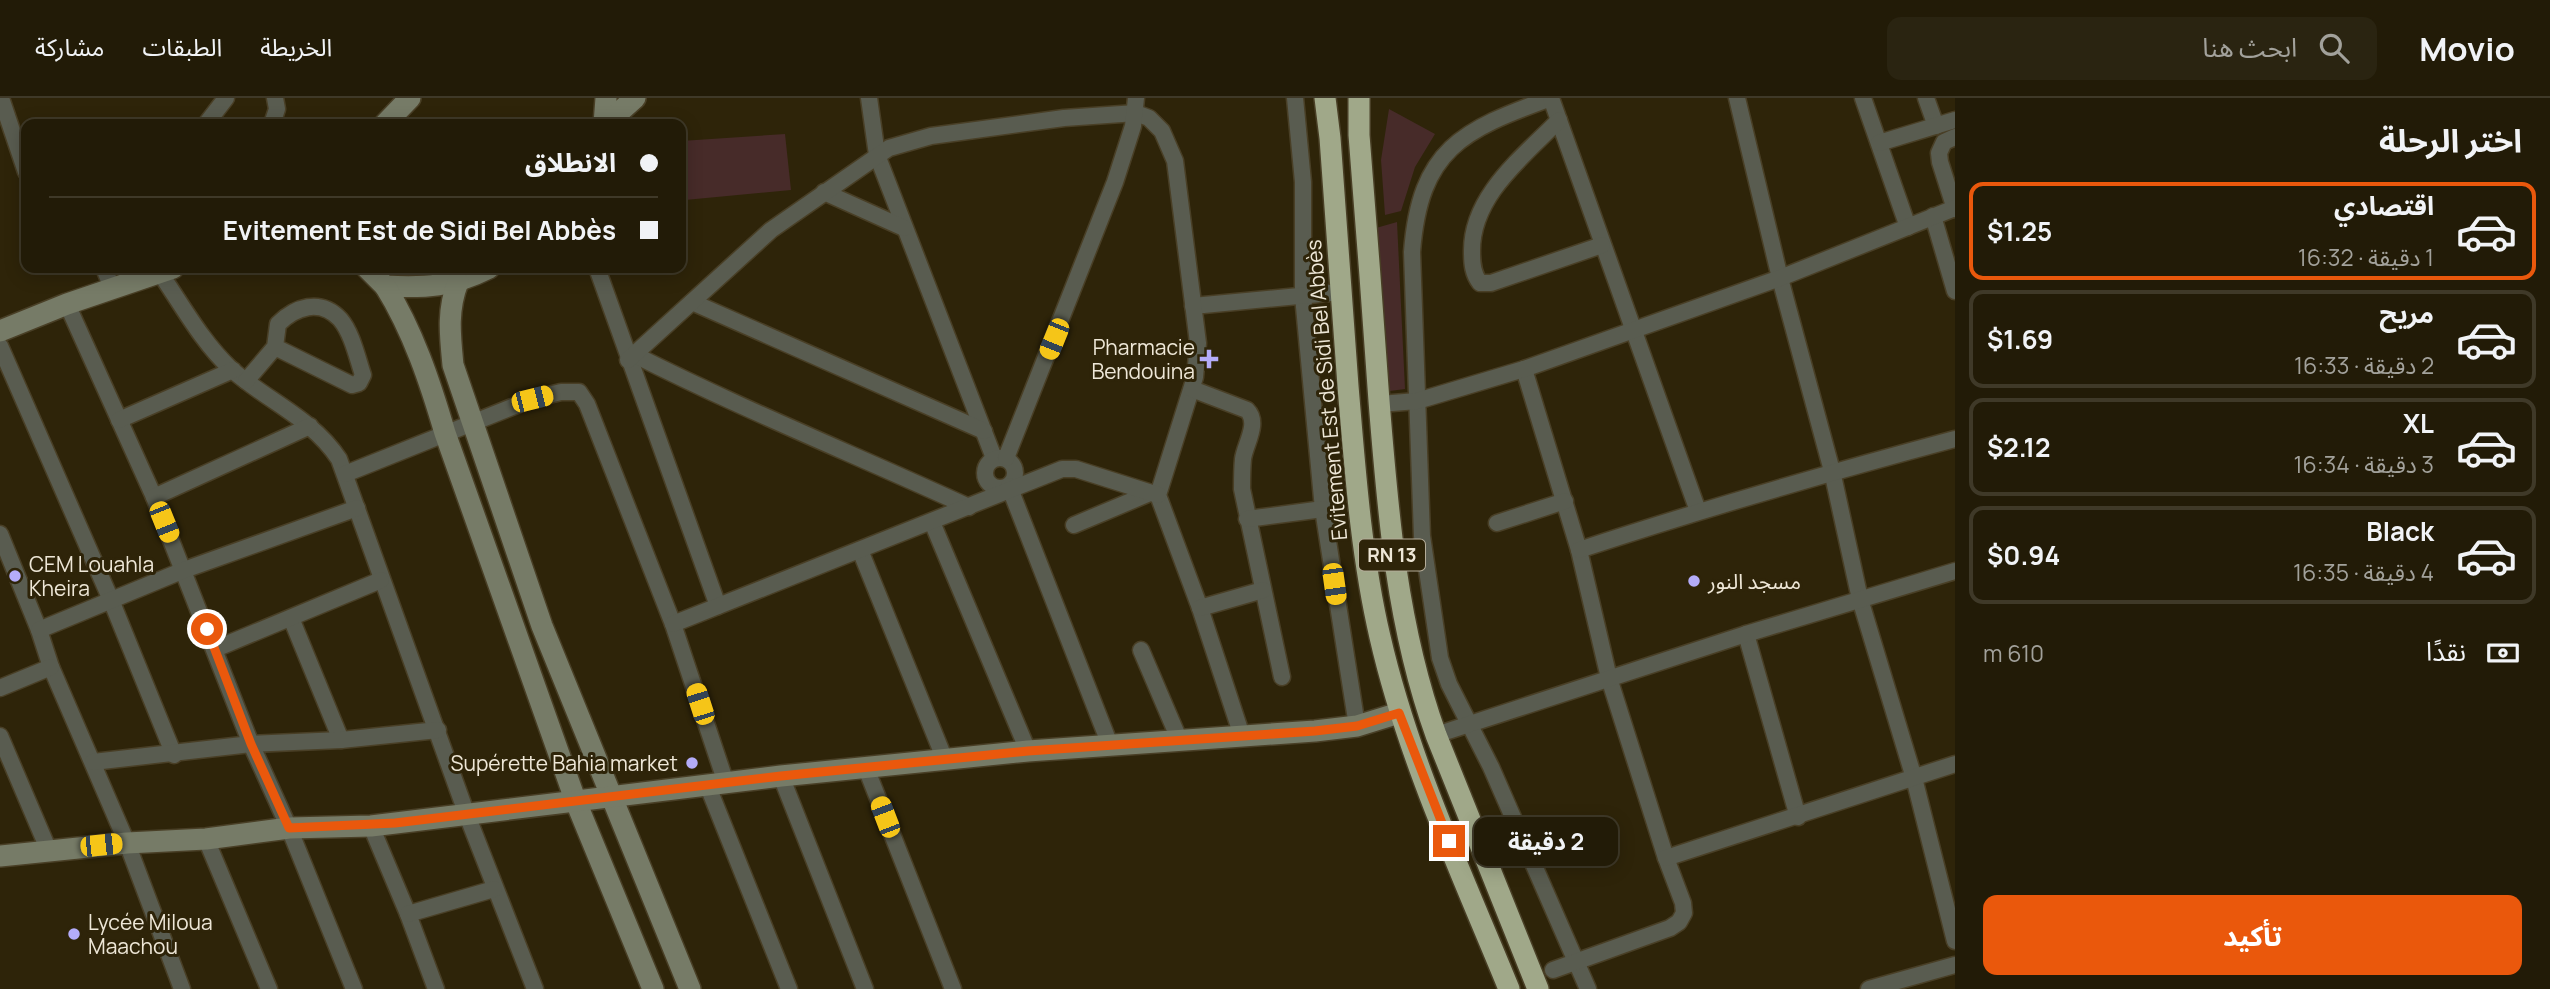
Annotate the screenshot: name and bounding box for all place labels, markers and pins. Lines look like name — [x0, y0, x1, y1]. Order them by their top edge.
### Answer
place label: Pharmacie Bendouina — [1091, 333, 1195, 385]
marker: Pharmacie Bendouina — [1201, 351, 1217, 367]
place label: CEM Louahla Kheira — [29, 550, 154, 602]
place label: مسجد النور — [1707, 567, 1801, 595]
marker: CEM Louahla Kheira — [7, 568, 23, 584]
marker: مسجد النور — [1686, 573, 1702, 589]
place label: Supérette Bahia market — [450, 749, 678, 777]
marker: Supérette Bahia market — [684, 755, 700, 771]
place label: Lycée Miloua Maachou — [88, 908, 213, 960]
marker: Lycée Miloua Maachou — [66, 926, 82, 942]

